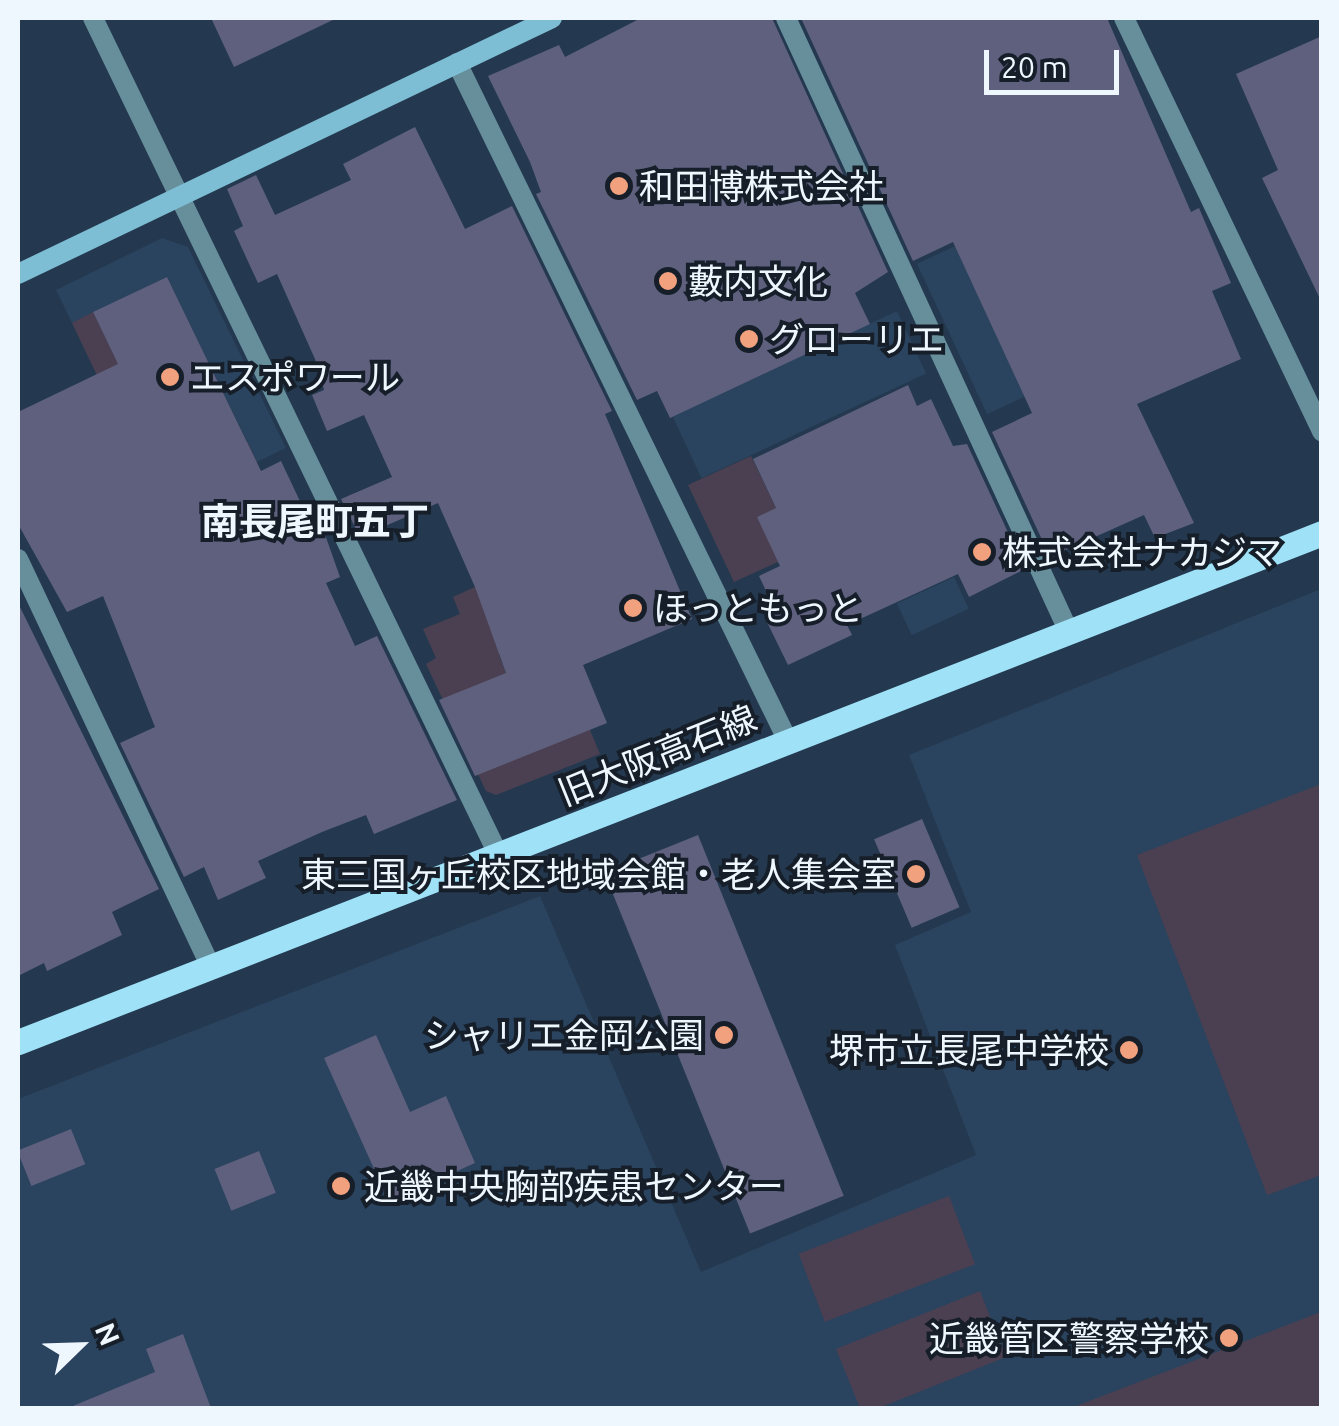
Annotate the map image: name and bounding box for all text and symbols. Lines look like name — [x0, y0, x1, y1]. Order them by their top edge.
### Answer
scale bar — [989, 30, 1124, 92]
text: 20 m — [1001, 50, 1068, 84]
place label: 和田博株式会社 — [639, 165, 884, 207]
marker: 和田博株式会社 — [608, 175, 630, 197]
place label: 藪内文化 — [688, 260, 828, 302]
marker: 藪内文化 — [657, 270, 679, 292]
place label: グローリエ — [769, 318, 944, 360]
marker: グローリエ — [738, 328, 760, 350]
place label: エスポワール — [190, 356, 400, 398]
marker: エスポワール — [159, 366, 181, 388]
district label: 南長尾町五丁 — [201, 499, 429, 545]
place label: 株式会社ナカジマ — [1002, 531, 1282, 573]
marker: 株式会社ナカジマ — [971, 541, 993, 563]
place label: ほっともっと — [653, 587, 863, 629]
marker: ほっともっと — [622, 597, 644, 619]
street label: 旧大阪高石線 — [552, 696, 762, 814]
place label: 東三国ヶ丘校区地域会館・老人集会室 — [301, 853, 896, 895]
marker: 東三国ヶ丘校区地域会館・老人集会室 — [905, 863, 927, 885]
place label: シャリエ金岡公園 — [424, 1014, 704, 1056]
marker: シャリエ金岡公園 — [713, 1024, 735, 1046]
place label: 堺市立長尾中学校 — [829, 1029, 1109, 1071]
marker: 堺市立長尾中学校 — [1118, 1039, 1140, 1061]
place label: 近畿中央胸部疾患センター — [364, 1165, 784, 1207]
marker: 近畿中央胸部疾患センター — [328, 1173, 354, 1199]
north arrow — [30, 1296, 130, 1396]
place label: 近畿管区警察学校 — [929, 1317, 1209, 1359]
text: N — [90, 1318, 126, 1350]
marker: 近畿管区警察学校 — [1218, 1327, 1240, 1349]

